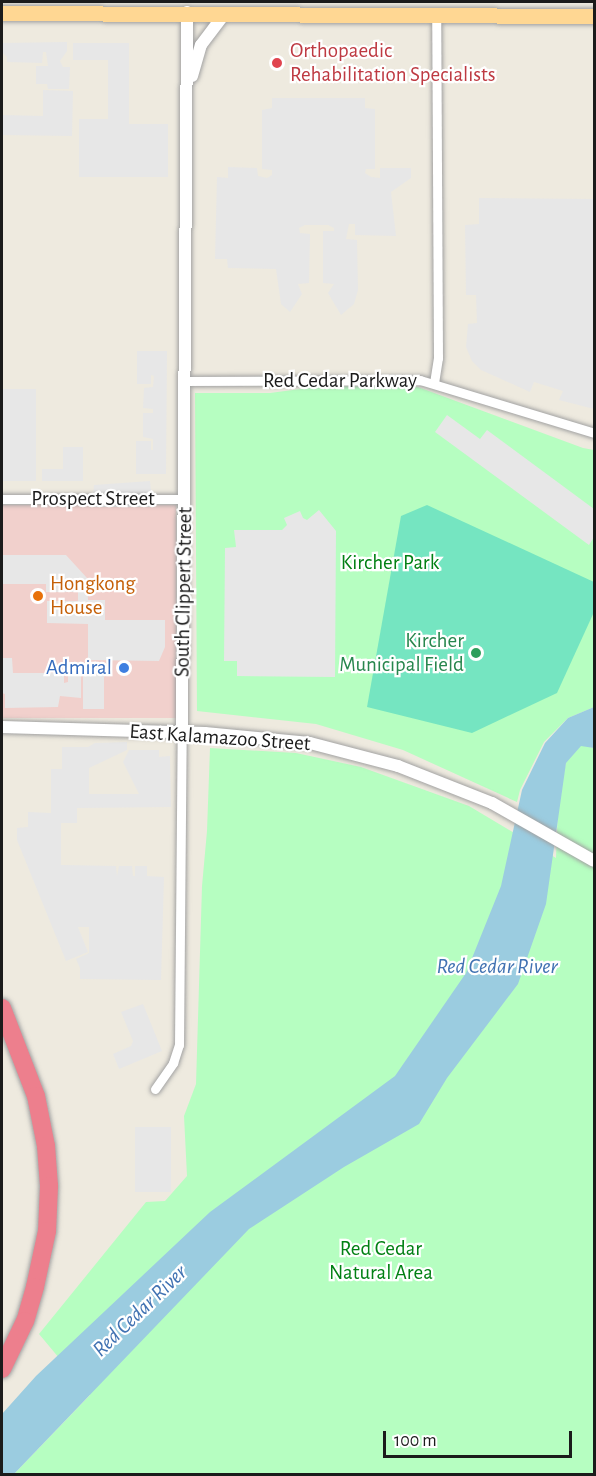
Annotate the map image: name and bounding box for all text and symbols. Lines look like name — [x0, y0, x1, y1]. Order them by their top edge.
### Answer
place label: Orthopaedic Rehabilitation Specialists — [290, 38, 496, 88]
marker: Orthopaedic Rehabilitation Specialists — [268, 54, 286, 72]
street label: Red Cedar Parkway — [263, 368, 417, 394]
street label: Prospect Street — [31, 486, 155, 512]
street label: South Clippert Street — [170, 507, 198, 677]
park label: Kircher Park — [341, 550, 439, 576]
place label: Hongkong House — [50, 571, 136, 621]
marker: Hongkong House — [31, 589, 45, 603]
place label: Kircher Municipal Field — [339, 628, 464, 678]
marker: Kircher Municipal Field — [469, 646, 483, 660]
place label: Admiral — [46, 655, 112, 681]
marker: Admiral — [117, 661, 131, 675]
street label: East Kalamazoo Street — [129, 719, 311, 757]
water label: Red Cedar River — [436, 954, 558, 980]
park label: Red Cedar Natural Area — [329, 1236, 433, 1286]
water label: Red Cedar River — [87, 1259, 193, 1363]
scale bar — [386, 1419, 575, 1457]
text: 100 m — [394, 1432, 437, 1450]

